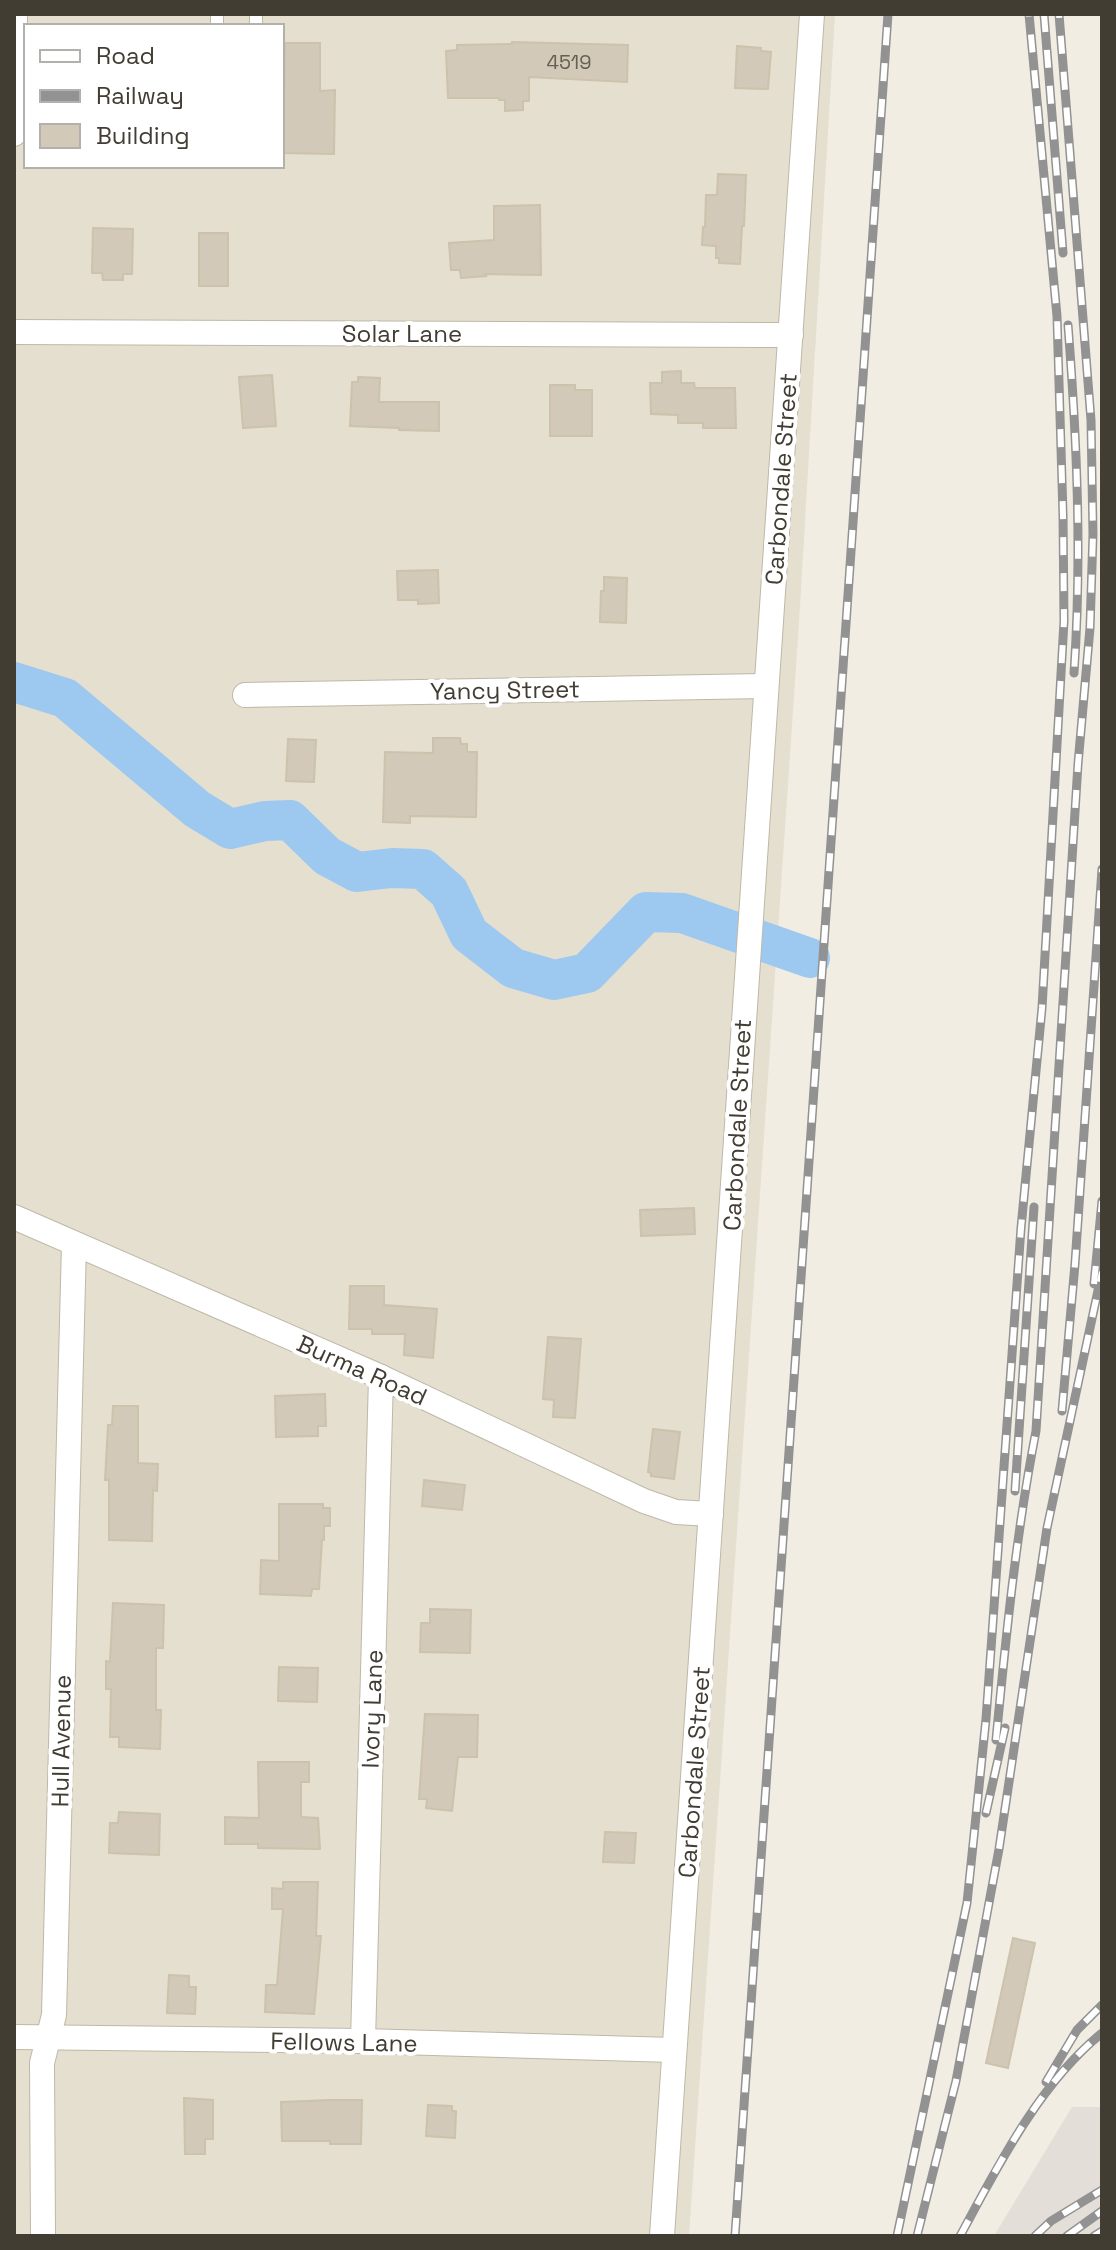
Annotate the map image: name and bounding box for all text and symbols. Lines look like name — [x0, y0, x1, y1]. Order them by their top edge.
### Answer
legend — [24, 24, 284, 168]
text: Road — [96, 40, 155, 71]
house number: 4519 — [547, 49, 591, 75]
text: Railway — [96, 80, 184, 111]
text: Building — [96, 120, 190, 151]
street label: Solar Lane — [342, 318, 462, 349]
street label: Carbondale Street — [758, 372, 804, 586]
street label: Yancy Street — [430, 673, 580, 707]
street label: Carbondale Street — [716, 1018, 758, 1232]
street label: Burma Road — [292, 1328, 432, 1412]
street label: Ivory Lane — [354, 1649, 390, 1769]
street label: Carbondale Street — [671, 1665, 717, 1879]
street label: Hull Avenue — [44, 1674, 78, 1808]
street label: Fellows Lane — [270, 2025, 418, 2059]

